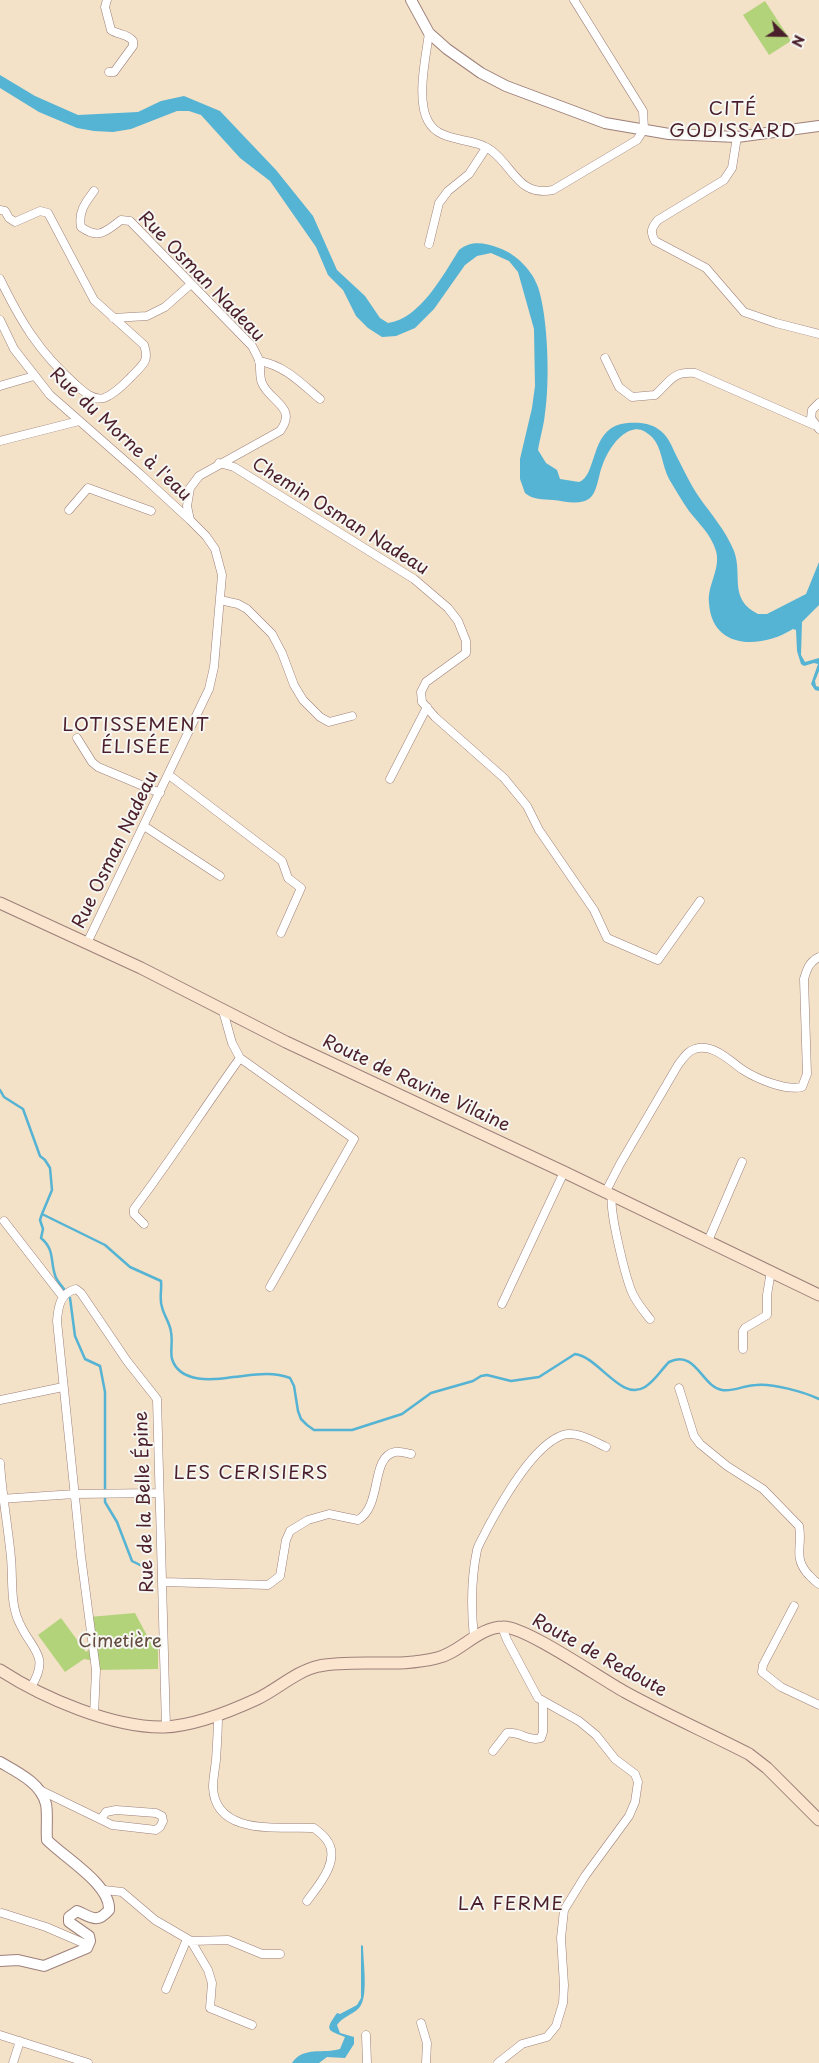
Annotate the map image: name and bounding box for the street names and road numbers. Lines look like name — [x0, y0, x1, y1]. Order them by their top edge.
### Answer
street label: Rue Osman Nadeau — [133, 207, 269, 347]
street label: Rue du Morne à l'eau — [45, 364, 195, 506]
street label: Chemin Osman Nadeau — [248, 454, 432, 580]
street label: Rue Osman Nadeau — [69, 768, 163, 932]
street label: Route de Ravine Vilaine — [319, 1031, 513, 1137]
street label: Rue de la Belle Épine — [131, 1411, 159, 1593]
street label: Route de Redoute — [528, 1610, 670, 1702]

